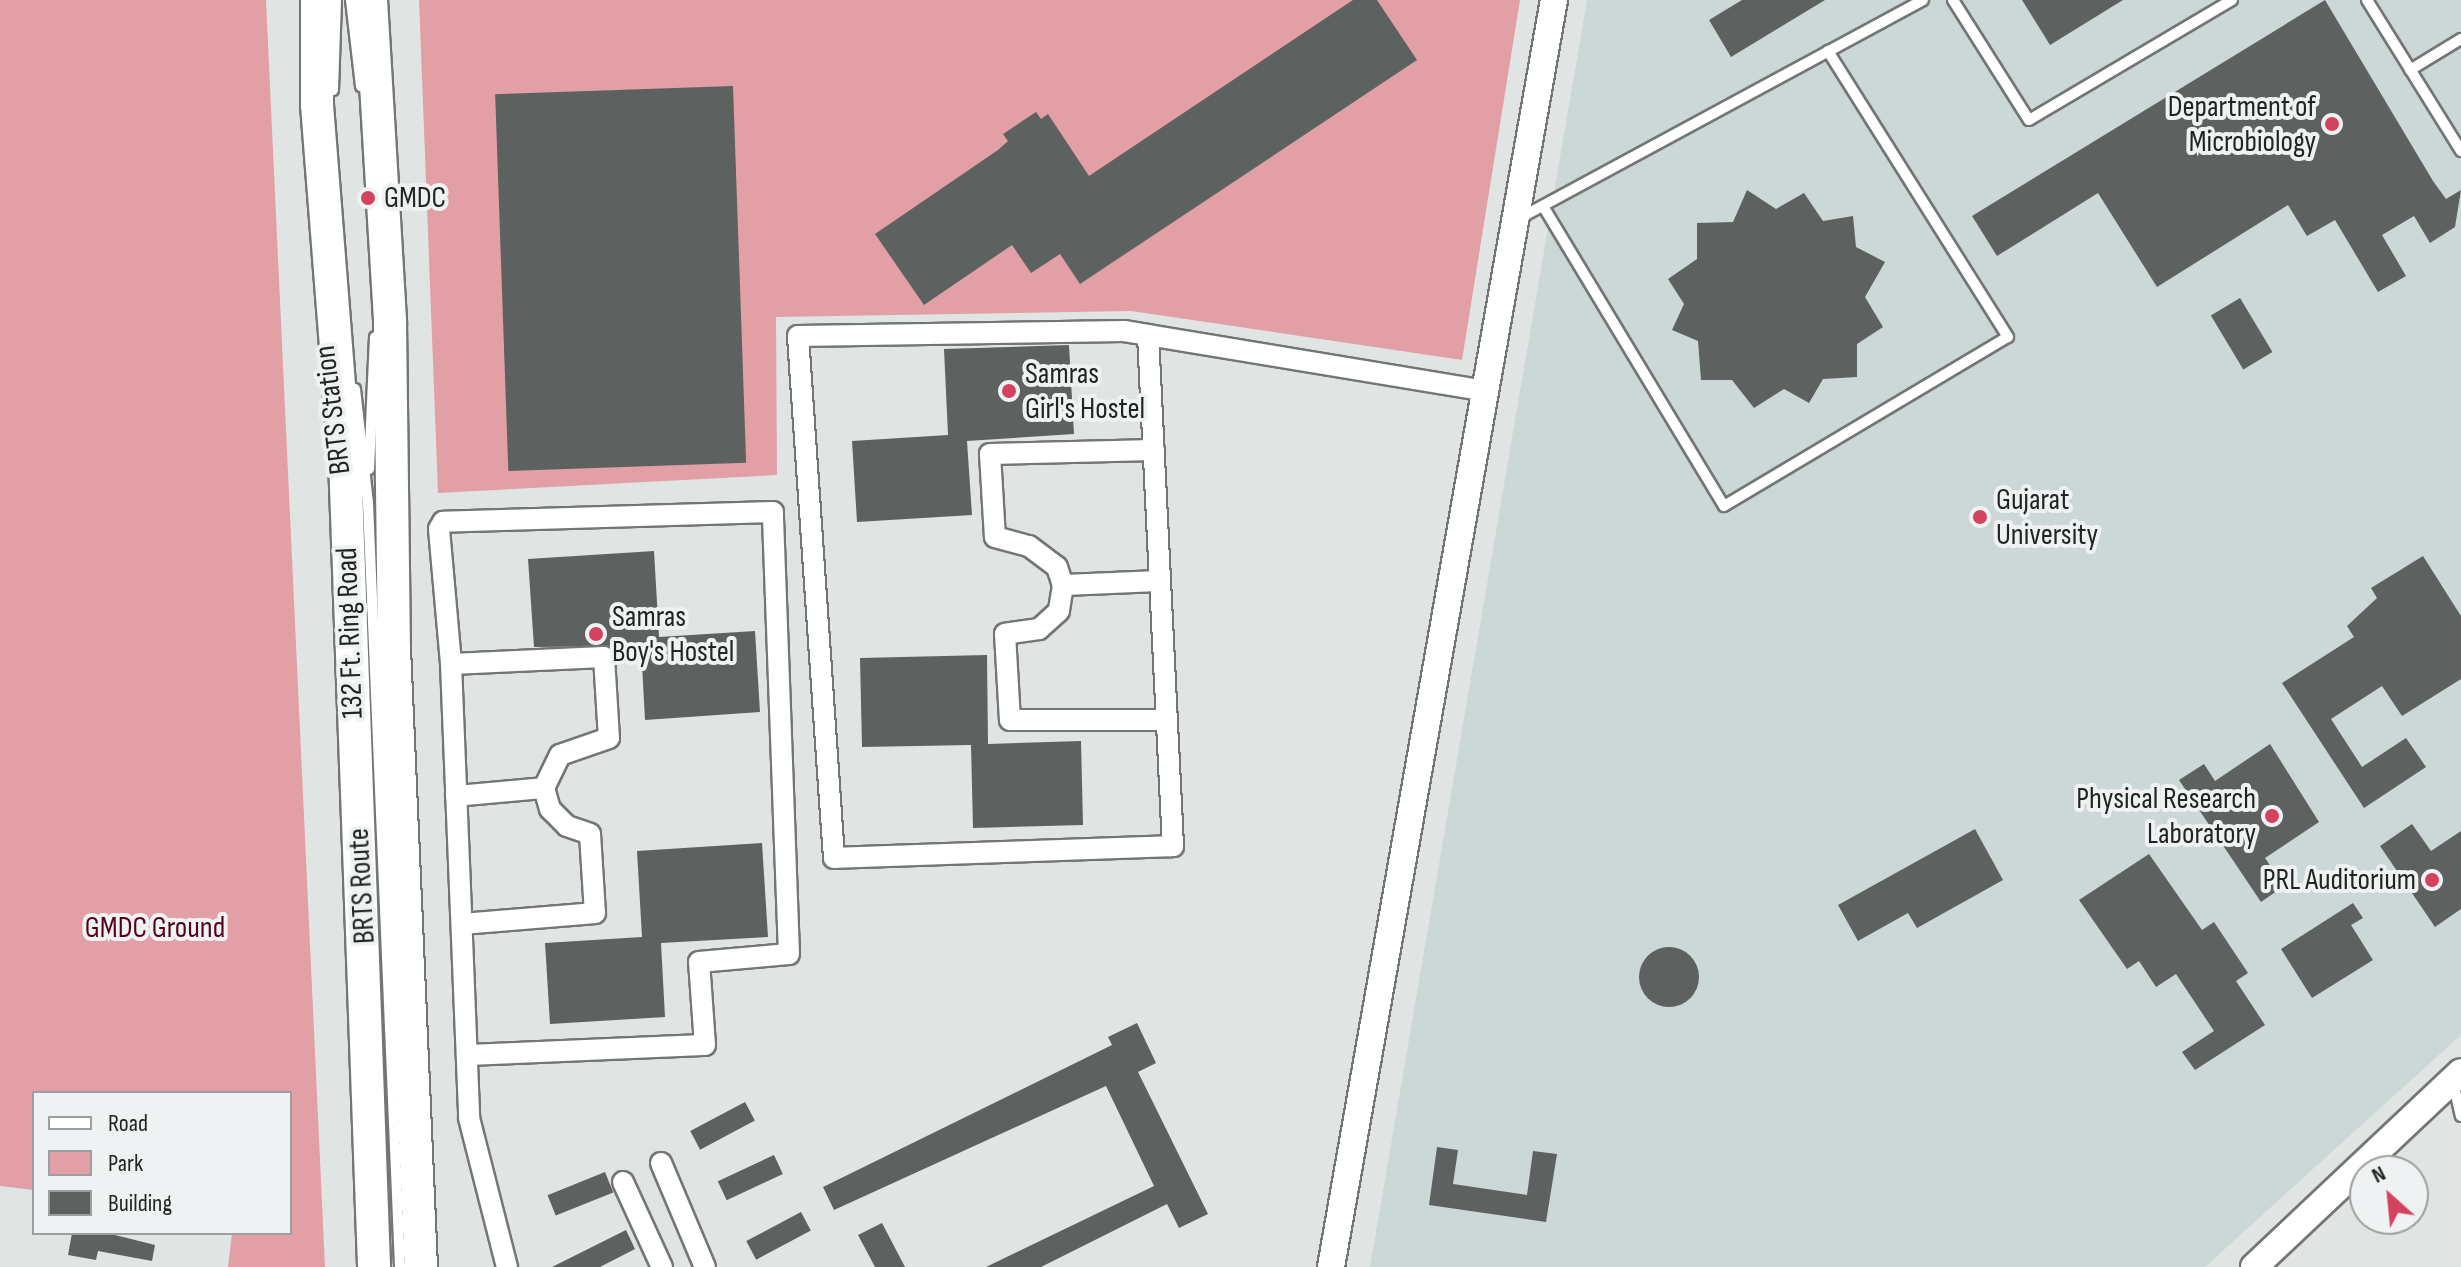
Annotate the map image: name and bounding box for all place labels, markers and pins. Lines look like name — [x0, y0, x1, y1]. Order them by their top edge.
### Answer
place label: Department of Microbiology — [2168, 89, 2316, 160]
marker: Department of Microbiology — [2323, 115, 2341, 133]
place label: GMDC — [384, 180, 446, 216]
marker: GMDC — [359, 189, 377, 207]
place label: Samras Girl's Hostel — [1025, 356, 1145, 426]
marker: Samras Girl's Hostel — [1000, 382, 1018, 400]
place label: Gujarat University — [1996, 482, 2098, 552]
marker: Gujarat University — [1971, 508, 1989, 526]
place label: Samras Boy's Hostel — [612, 599, 734, 670]
marker: Samras Boy's Hostel — [587, 625, 605, 643]
place label: Physical Research Laboratory — [2076, 781, 2256, 852]
marker: Physical Research Laboratory — [2263, 807, 2281, 825]
place label: PRL Auditorium — [2263, 862, 2416, 898]
marker: PRL Auditorium — [2423, 871, 2441, 889]

